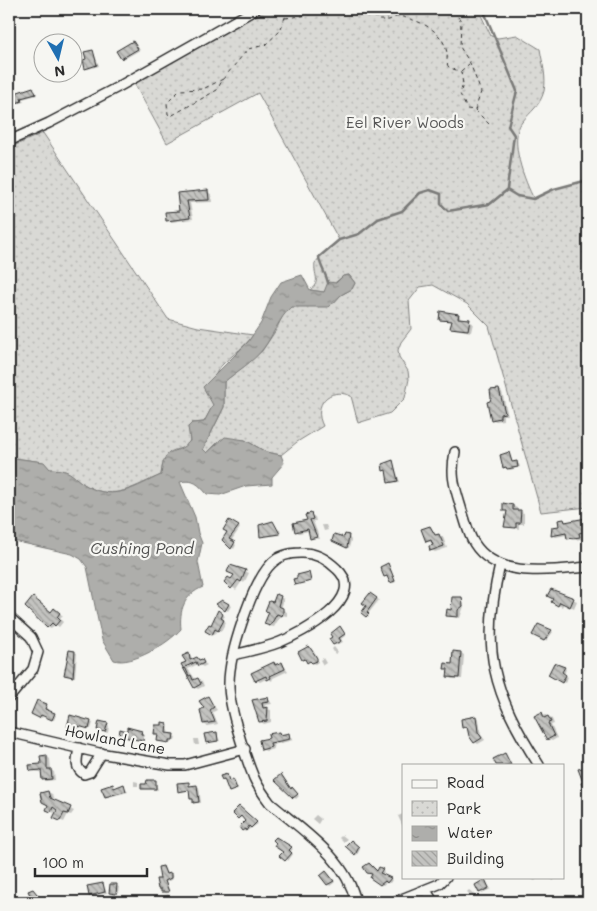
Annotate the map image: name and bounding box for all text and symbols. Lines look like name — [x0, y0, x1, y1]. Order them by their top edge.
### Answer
north arrow — [32, 32, 82, 82]
text: N — [53, 61, 66, 82]
park label: Eel River Woods — [346, 112, 464, 132]
water label: Cushing Pond — [90, 537, 195, 558]
street label: Howland Lane — [63, 719, 167, 759]
legend — [402, 764, 564, 878]
text: Road — [447, 772, 484, 792]
text: Park — [447, 798, 481, 818]
text: Water — [447, 822, 493, 842]
scale bar — [35, 846, 148, 878]
text: Building — [447, 848, 504, 868]
text: 100 m — [42, 852, 84, 872]

